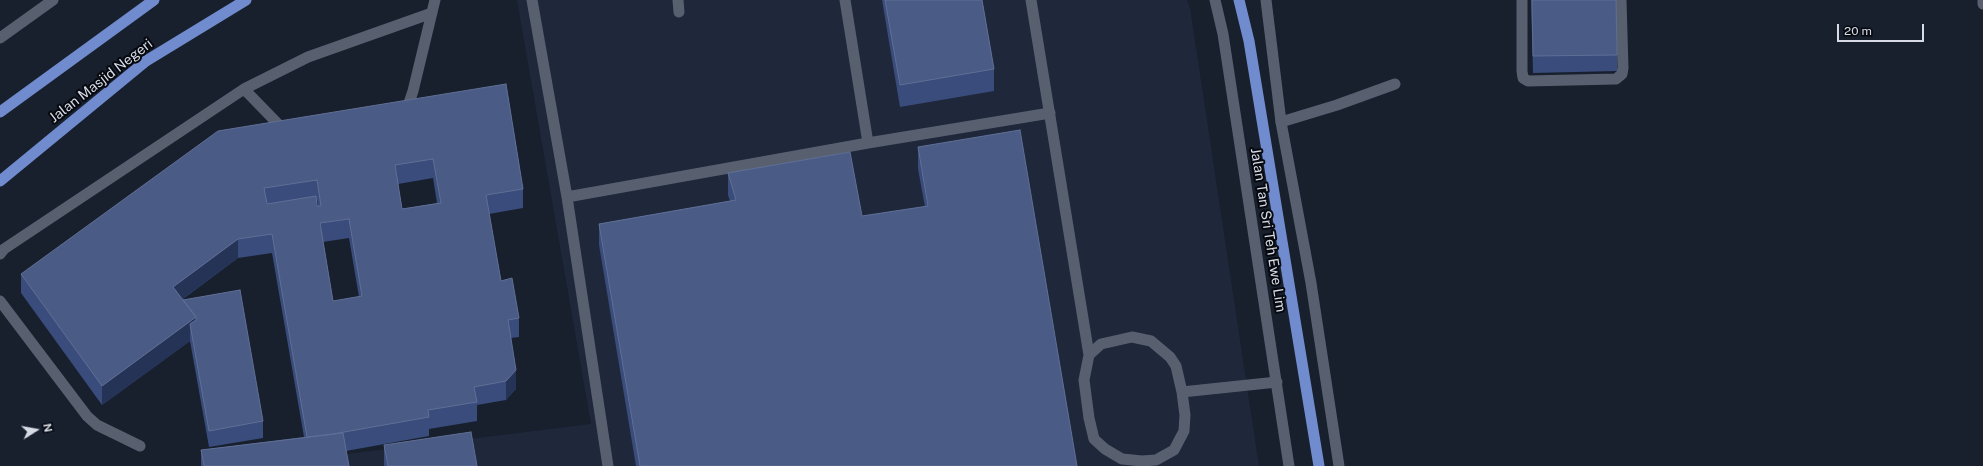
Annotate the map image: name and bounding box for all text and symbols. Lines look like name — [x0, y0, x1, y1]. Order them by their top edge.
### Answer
scale bar — [1839, 16, 1926, 42]
text: 20 m — [1844, 24, 1872, 38]
street label: Jalan Masjid Negeri — [46, 35, 156, 127]
street label: Jalan Tan Sri Teh Ewe Lim — [1247, 147, 1289, 313]
north arrow — [16, 410, 56, 450]
text: N — [41, 422, 54, 433]

